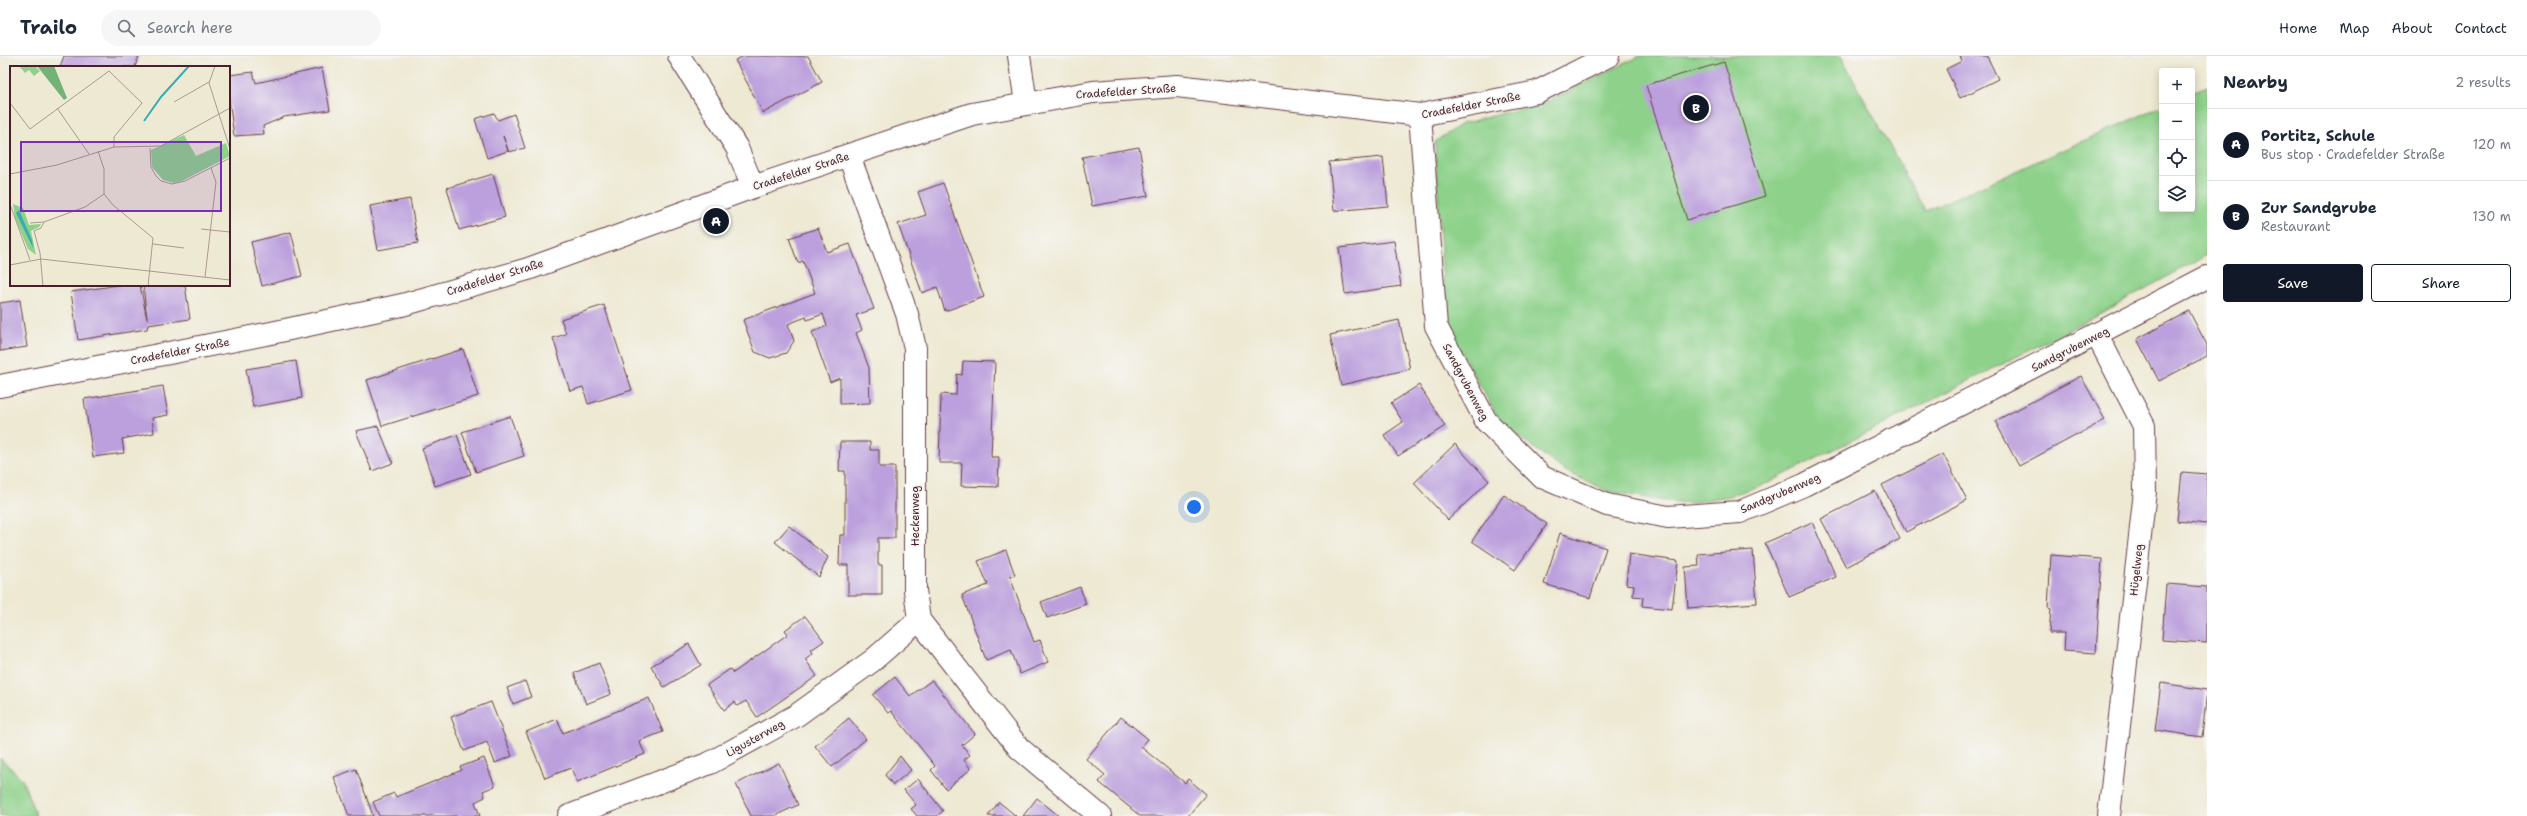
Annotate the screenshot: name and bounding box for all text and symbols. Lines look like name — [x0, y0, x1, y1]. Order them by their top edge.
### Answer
search box — [101, 10, 381, 46]
text: Trailo — [20, 15, 77, 40]
icon: search — [115, 17, 137, 39]
text: Search here — [147, 18, 233, 38]
text: Home — [2279, 19, 2318, 37]
text: Map — [2340, 19, 2370, 37]
text: About — [2392, 19, 2433, 37]
text: Contact — [2455, 19, 2507, 37]
inset map — [10, 66, 230, 286]
map controls — [2159, 68, 2195, 212]
button: + — [2159, 68, 2195, 104]
text: Nearby — [2223, 71, 2288, 93]
text: 2 results — [2455, 74, 2511, 91]
street label: Cradefelder Straße — [1075, 81, 1177, 102]
street label: Cradefelder Straße — [1420, 89, 1522, 122]
pin: B — [1683, 93, 1709, 123]
button: − — [2159, 104, 2195, 140]
text: Portitz, Schule — [2261, 126, 2375, 146]
text: A — [2231, 136, 2241, 153]
text: 120 m — [2473, 136, 2511, 153]
button: locate — [2159, 140, 2195, 176]
text: Bus stop · Cradefelder Straße — [2261, 146, 2445, 163]
street label: Cradefelder Straße — [751, 149, 851, 194]
button: layers — [2159, 176, 2195, 212]
text: Zur Sandgrube — [2261, 198, 2377, 218]
pin: A — [703, 206, 729, 236]
text: B — [2232, 208, 2240, 225]
text: 130 m — [2473, 208, 2511, 225]
text: Restaurant — [2261, 218, 2331, 235]
street label: Cradefelder Straße — [445, 256, 545, 299]
button: Save — [2223, 264, 2363, 302]
button: Share — [2371, 264, 2511, 302]
street label: Sandgrubenweg — [2029, 323, 2112, 376]
street label: Cradefelder Straße — [129, 335, 231, 368]
street label: Sandgrubenweg — [1439, 341, 1492, 424]
street label: Sandgrubenweg — [1738, 470, 1823, 517]
street label: Heckenweg — [908, 486, 923, 546]
your location — [1184, 497, 1204, 517]
street label: Hügelweg — [2126, 543, 2147, 597]
street label: Ligusterweg — [723, 716, 787, 761]

